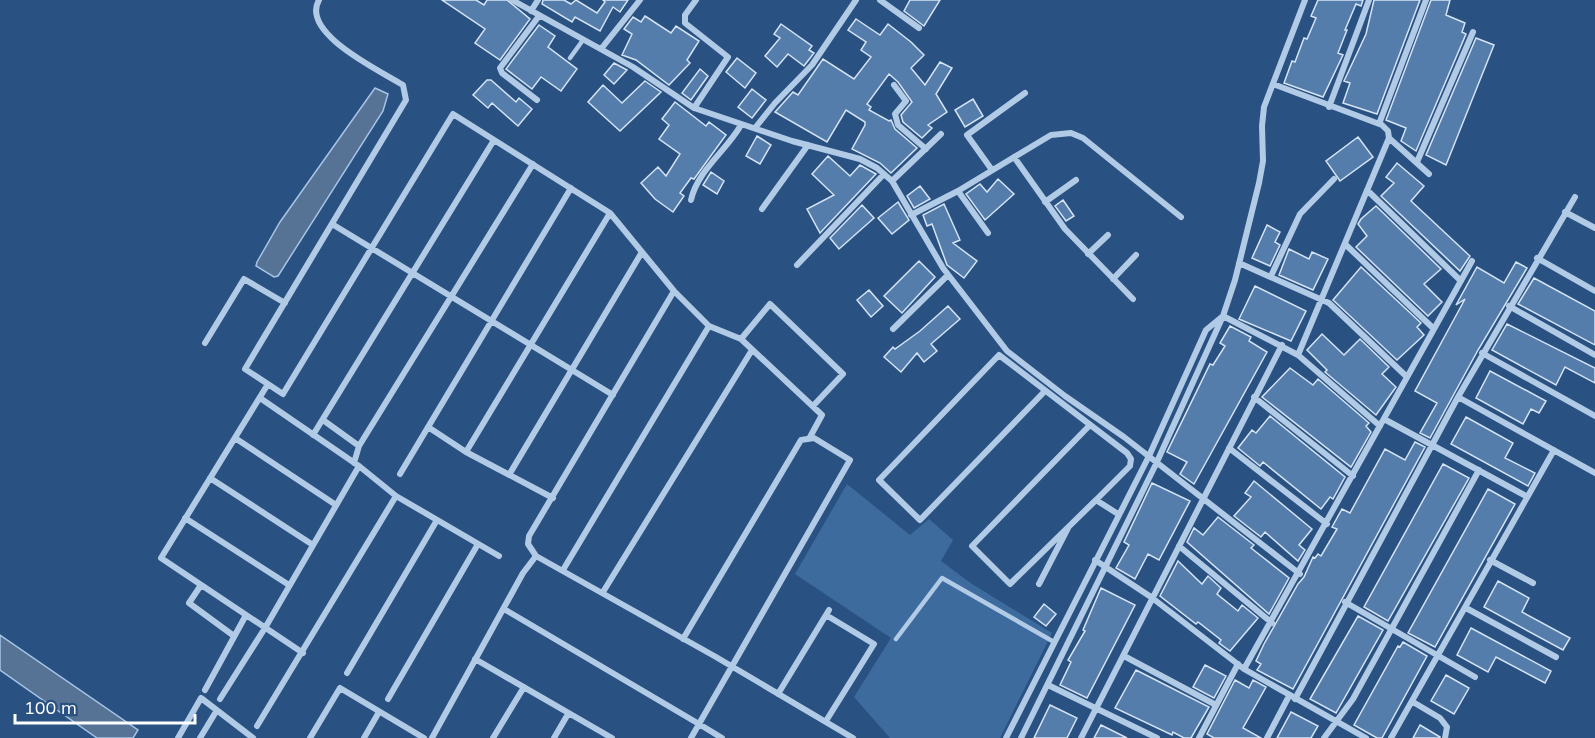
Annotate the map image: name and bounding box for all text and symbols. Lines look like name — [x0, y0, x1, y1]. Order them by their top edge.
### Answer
scale bar — [15, 687, 195, 725]
text: 100 m — [24, 696, 77, 719]

